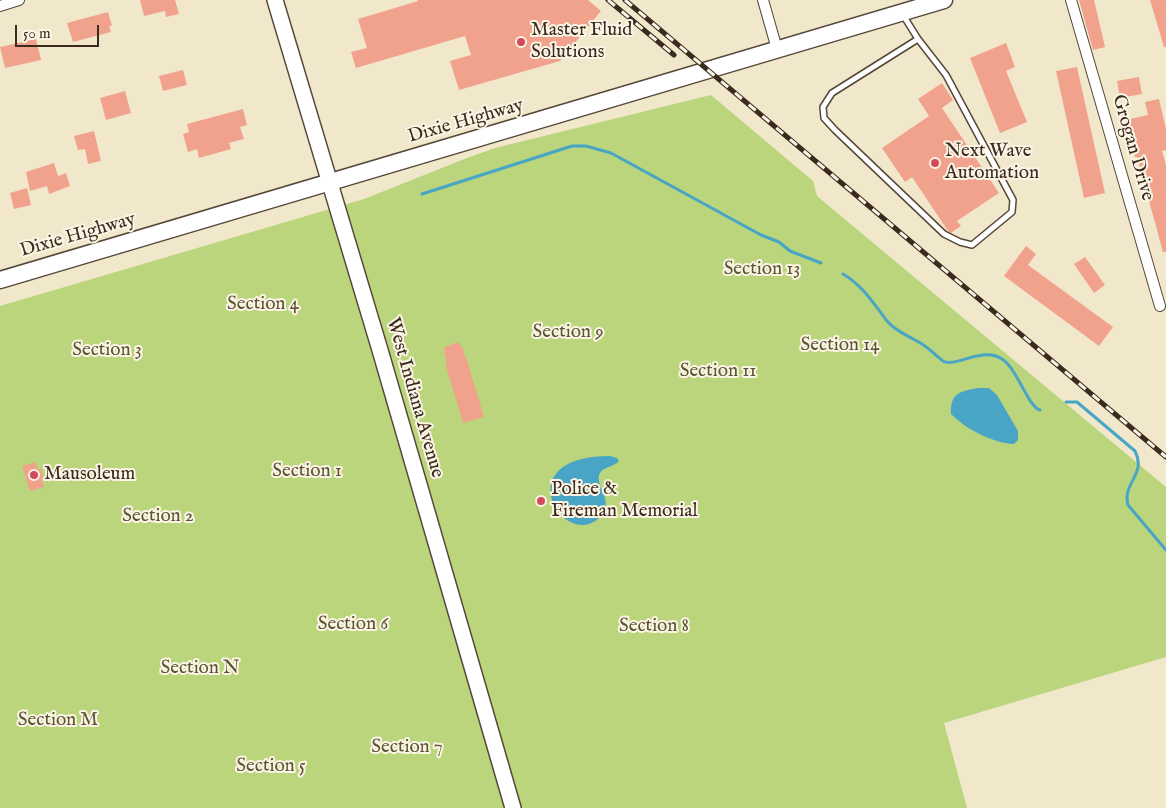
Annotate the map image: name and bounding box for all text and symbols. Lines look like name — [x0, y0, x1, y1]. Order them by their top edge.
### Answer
scale bar — [18, 15, 101, 47]
place label: Master Fluid Solutions — [531, 20, 632, 64]
text: 50 m — [23, 24, 51, 43]
marker: Master Fluid Solutions — [515, 36, 527, 48]
street label: Grogan Drive — [1106, 92, 1158, 204]
street label: Dixie Highway — [406, 95, 526, 149]
place label: Next Wave Automation — [945, 141, 1039, 185]
marker: Next Wave Automation — [929, 157, 941, 169]
street label: Dixie Highway — [18, 209, 138, 263]
park label: Section 13 — [724, 259, 800, 281]
park label: Section 4 — [227, 294, 299, 316]
street label: West Indiana Avenue — [380, 315, 448, 481]
park label: Section 9 — [533, 322, 603, 344]
park label: Section 14 — [801, 335, 879, 357]
park label: Section 3 — [72, 340, 142, 362]
park label: Section 11 — [680, 361, 756, 383]
park label: Section 1 — [272, 461, 342, 483]
place label: Mausoleum — [44, 464, 135, 486]
marker: Mausoleum — [28, 469, 40, 481]
place label: Police & Fireman Memorial — [551, 479, 698, 523]
marker: Police & Fireman Memorial — [535, 495, 547, 507]
park label: Section 2 — [122, 506, 194, 528]
park label: Section 6 — [318, 614, 388, 636]
park label: Section 8 — [619, 616, 689, 638]
park label: Section N — [160, 658, 240, 680]
park label: Section M — [18, 710, 98, 732]
park label: Section 7 — [371, 737, 443, 759]
park label: Section 5 — [236, 756, 306, 778]

